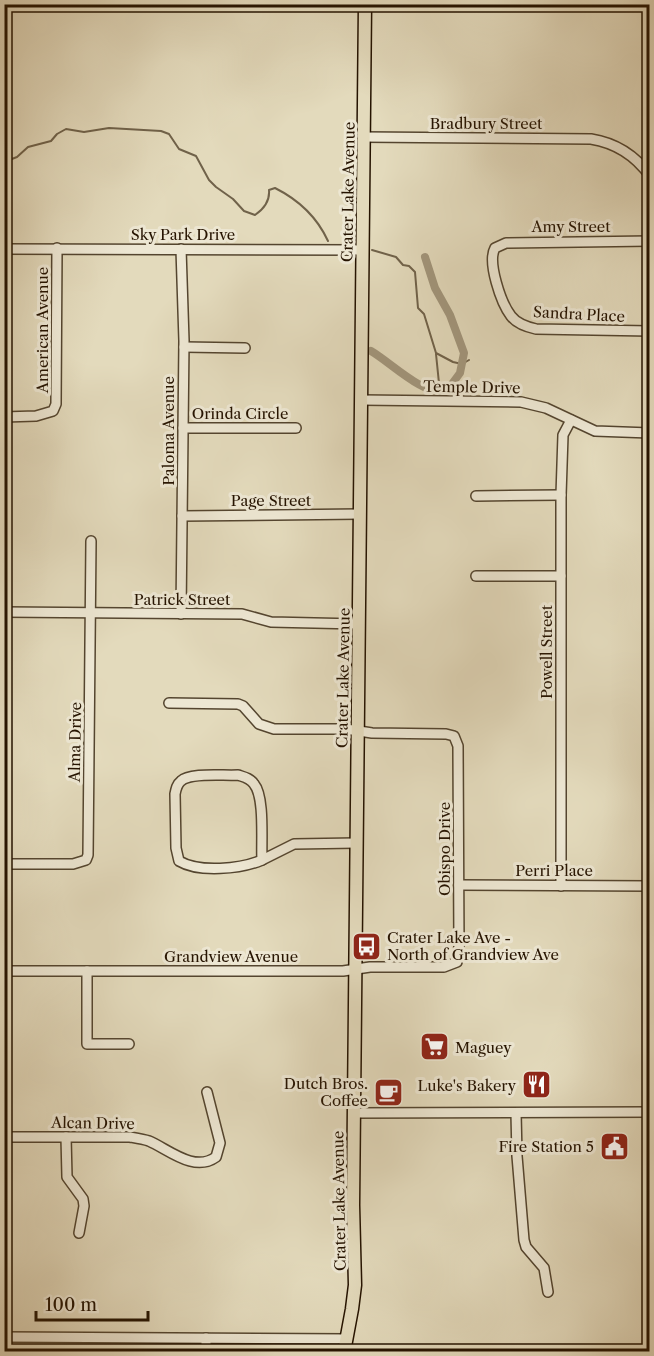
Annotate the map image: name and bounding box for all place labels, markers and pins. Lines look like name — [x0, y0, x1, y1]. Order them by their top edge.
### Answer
place label: Crater Lake Ave - North of Grandview Ave — [387, 928, 559, 964]
bus stop icon: Crater Lake Ave - North of Grandview Ave — [350, 930, 382, 962]
supermarket icon: Maguey — [418, 1031, 450, 1063]
place label: Maguey — [455, 1038, 512, 1057]
restaurant icon: Luke's Bakery — [521, 1069, 553, 1101]
place label: Dutch Bros. Coffee — [284, 1074, 368, 1110]
cafe icon: Dutch Bros. Coffee — [373, 1076, 405, 1108]
place label: Luke's Bakery — [417, 1076, 517, 1095]
public building icon: Fire Station 5 — [599, 1130, 631, 1162]
place label: Fire Station 5 — [498, 1137, 594, 1156]

